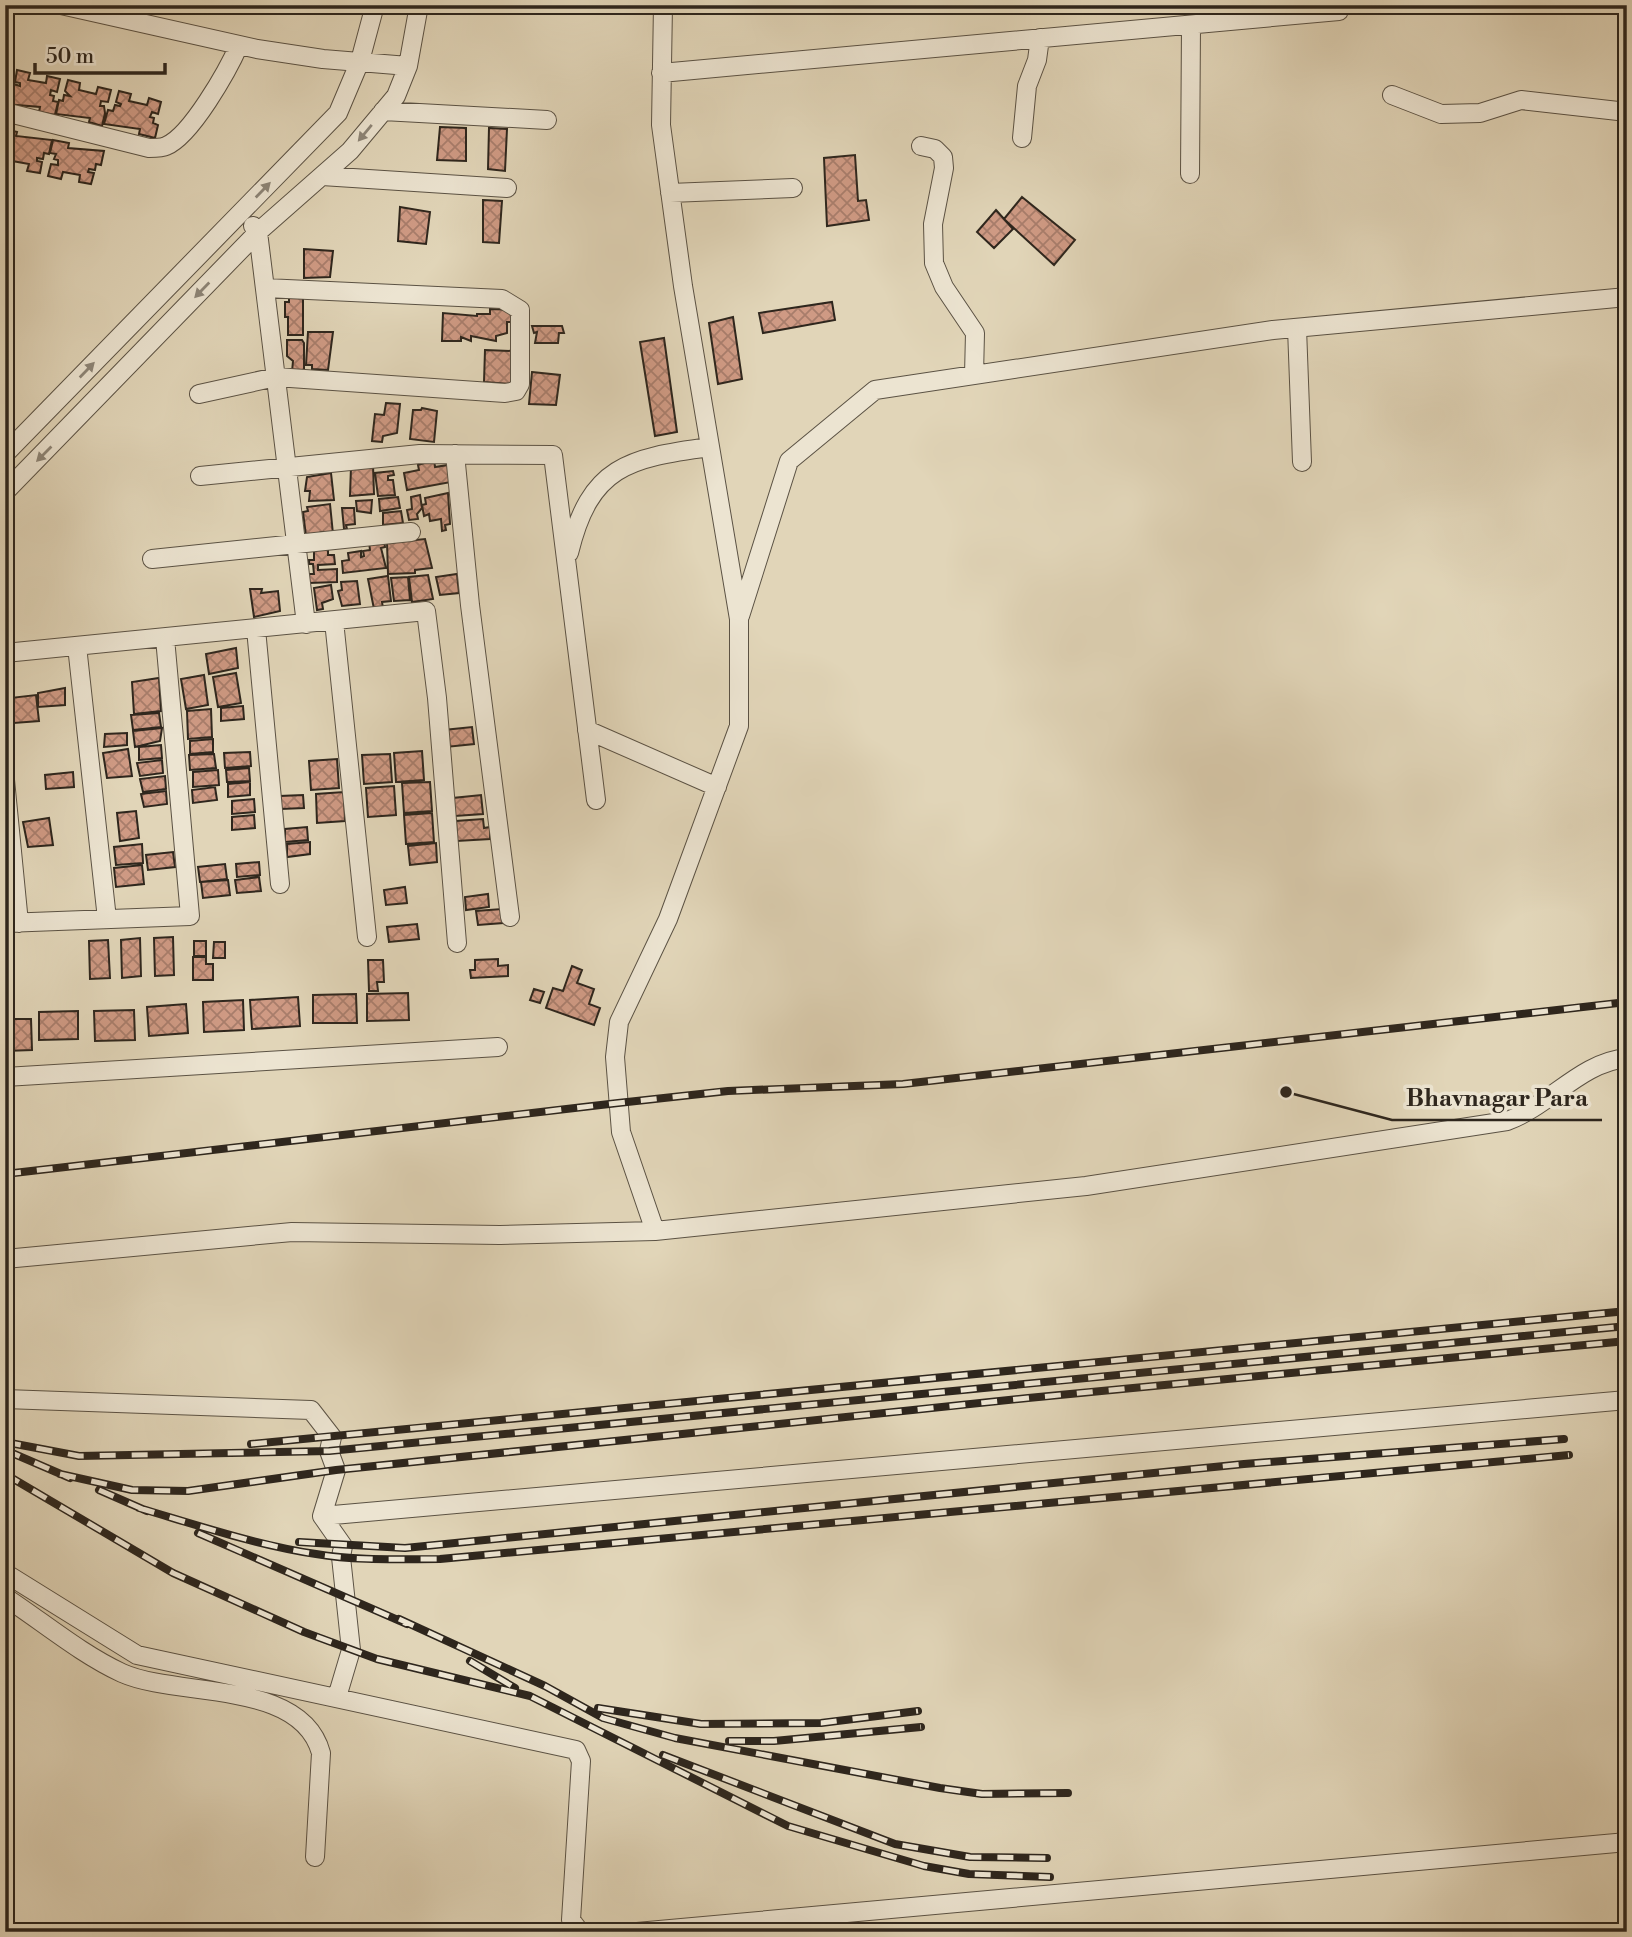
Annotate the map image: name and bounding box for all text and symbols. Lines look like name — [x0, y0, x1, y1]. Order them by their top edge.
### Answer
scale bar — [35, 32, 164, 76]
text: 50 m — [46, 44, 94, 70]
one-way arrow — [358, 123, 373, 141]
one-way arrow — [255, 182, 272, 199]
one-way arrow — [194, 282, 210, 299]
one-way arrow — [79, 362, 96, 379]
one-way arrow — [36, 446, 53, 463]
callout: Bhavnagar Para — [1392, 1075, 1602, 1120]
text: Bhavnagar Para — [1406, 1084, 1589, 1114]

